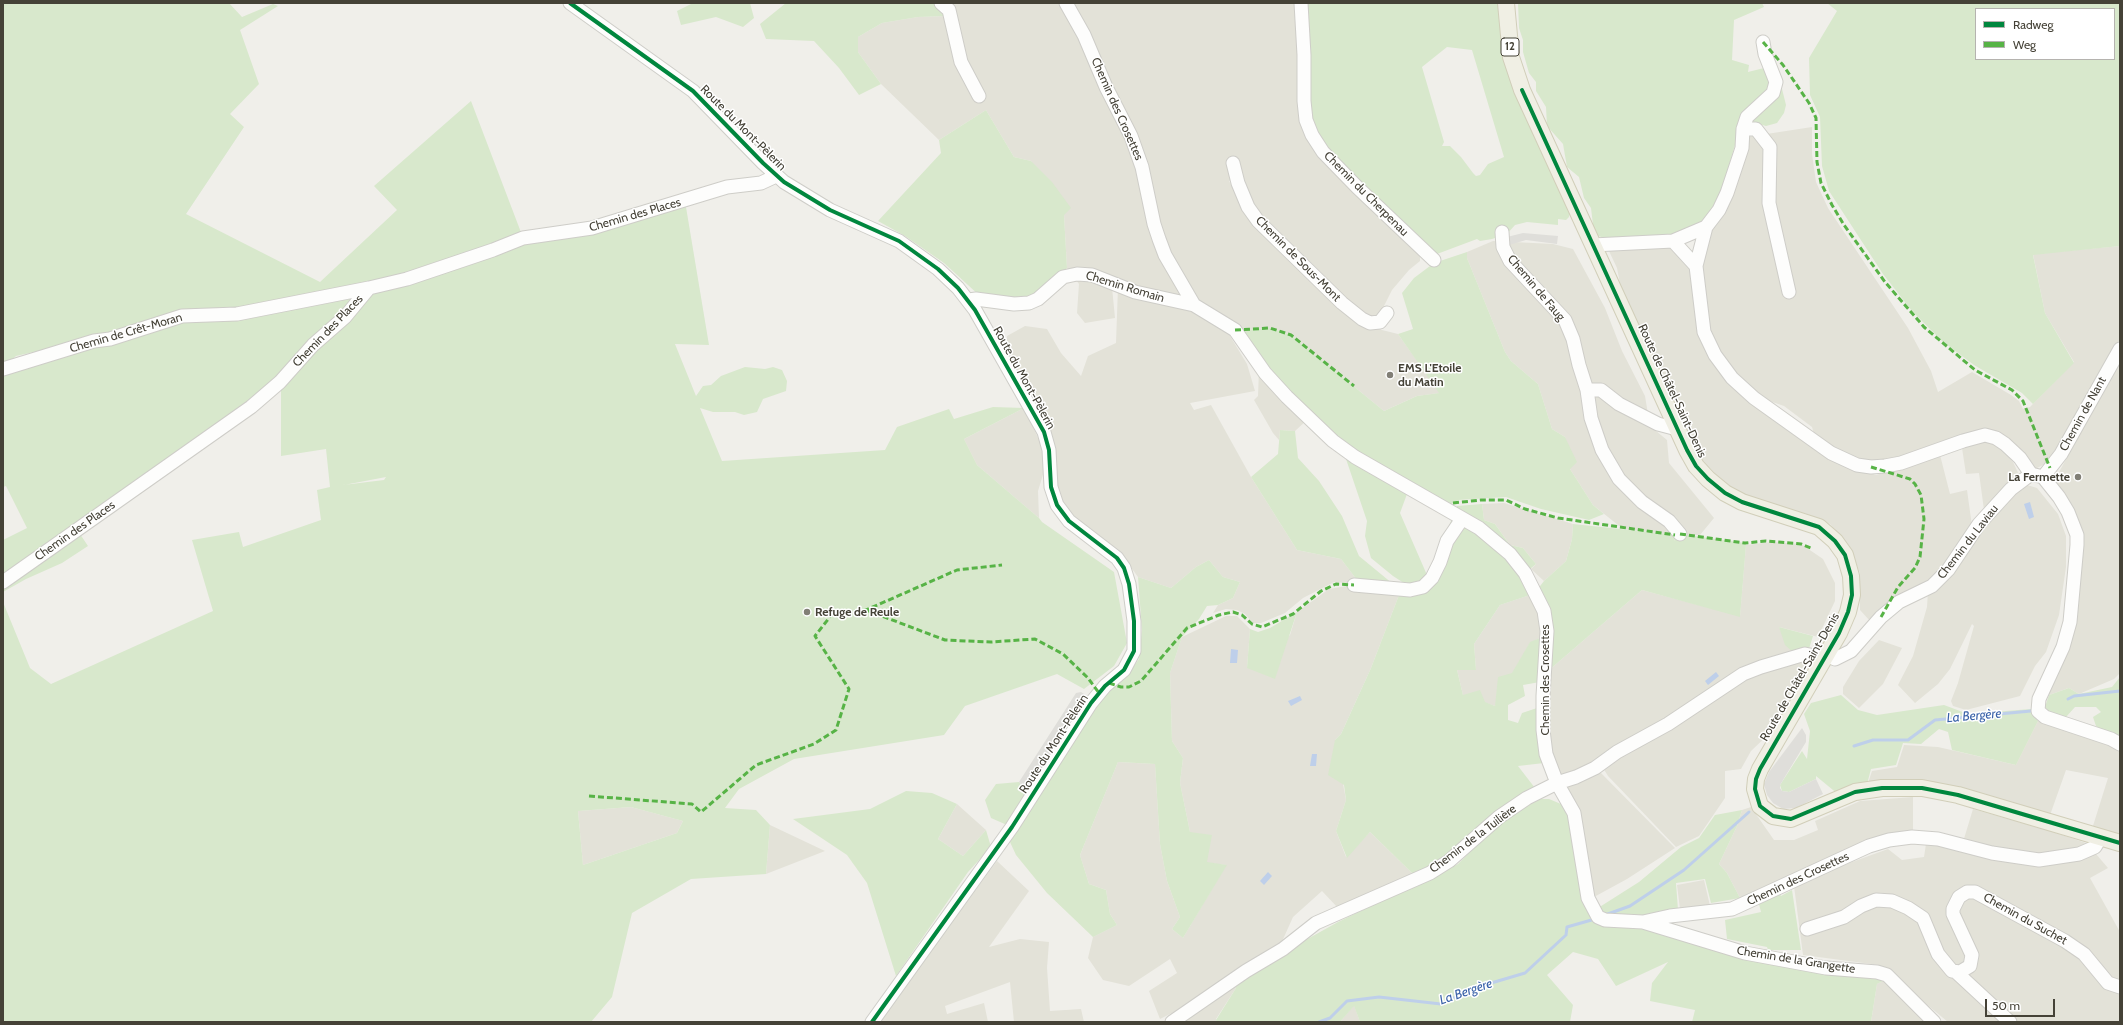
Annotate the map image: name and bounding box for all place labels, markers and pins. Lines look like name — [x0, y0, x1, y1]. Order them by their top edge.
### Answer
place label: EMS L'Etoile du Matin — [1398, 361, 1462, 389]
marker: EMS L'Etoile du Matin — [1385, 370, 1395, 380]
place label: La Fermette — [2008, 470, 2070, 484]
marker: La Fermette — [2073, 472, 2083, 482]
place label: Refuge de Reule — [815, 605, 899, 619]
marker: Refuge de Reule — [802, 607, 812, 617]

